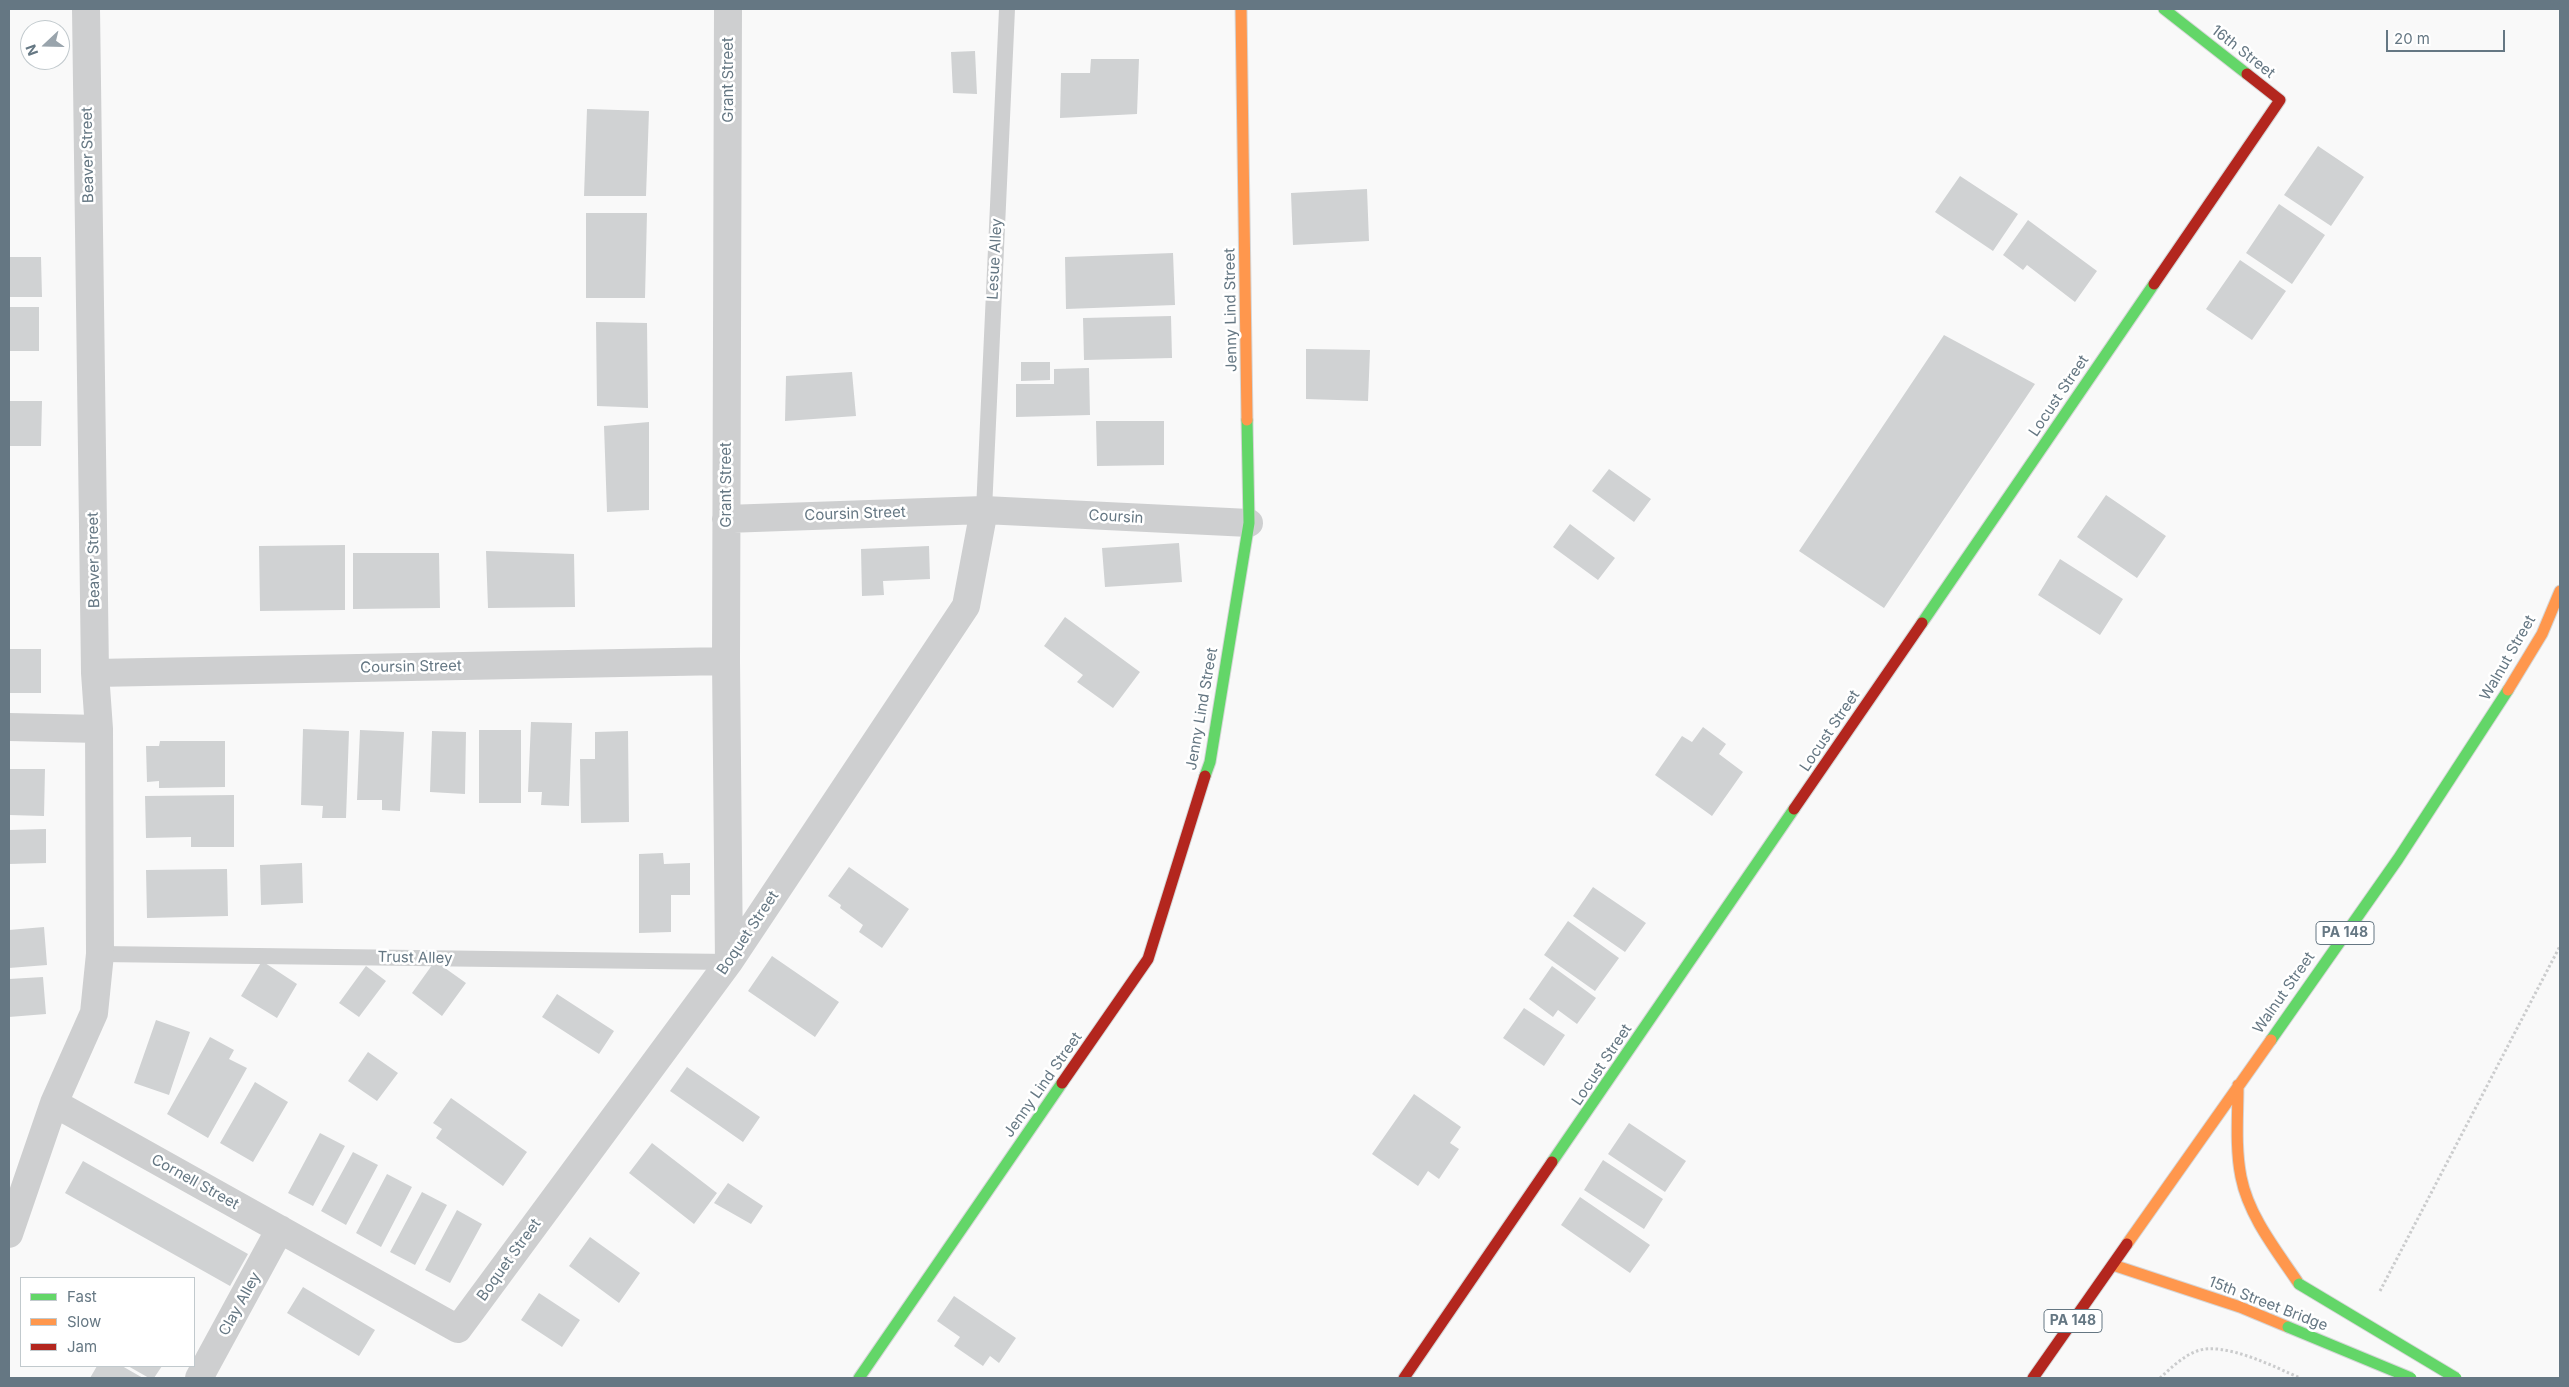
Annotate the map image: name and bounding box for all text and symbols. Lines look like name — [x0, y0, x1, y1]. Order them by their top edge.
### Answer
north arrow — [20, 20, 70, 70]
scale bar — [2389, 20, 2508, 52]
street label: 16th Street — [2208, 22, 2278, 82]
text: 20 m — [2394, 29, 2430, 48]
street label: Grant Street — [719, 37, 737, 123]
text: N — [22, 42, 41, 58]
street label: Beaver Street — [78, 107, 98, 203]
street label: Lesue Alley — [984, 218, 1006, 300]
street label: Jenny Lind Street — [1221, 248, 1241, 372]
street label: Locust Street — [2025, 352, 2093, 440]
street label: Grant Street — [717, 442, 735, 528]
street label: Coursin Street — [804, 503, 906, 525]
street label: Coursin — [1088, 507, 1144, 527]
street label: Beaver Street — [84, 512, 104, 608]
street label: Walnut Street — [2476, 612, 2540, 704]
street label: Jenny Lind Street — [1182, 646, 1222, 772]
street label: Coursin Street — [360, 657, 462, 677]
street label: Locust Street — [1796, 687, 1864, 775]
street label: Boquet Street — [713, 888, 783, 978]
road number: PA 148 — [2316, 921, 2374, 944]
street label: Trust Alley — [377, 948, 453, 968]
street label: Walnut Street — [2249, 949, 2319, 1037]
street label: Locust Street — [1568, 1021, 1636, 1109]
street label: Jenny Lind Street — [1000, 1029, 1086, 1141]
street label: Cornell Street — [148, 1151, 242, 1213]
street label: Boquet Street — [473, 1215, 545, 1305]
street label: Clay Alley — [215, 1269, 265, 1339]
street label: 15th Street Bridge — [2206, 1273, 2330, 1335]
legend — [20, 1277, 195, 1367]
text: Fast — [67, 1287, 97, 1306]
road number: PA 148 — [2044, 1310, 2102, 1332]
text: Slow — [67, 1312, 101, 1331]
text: Jam — [67, 1337, 97, 1356]

